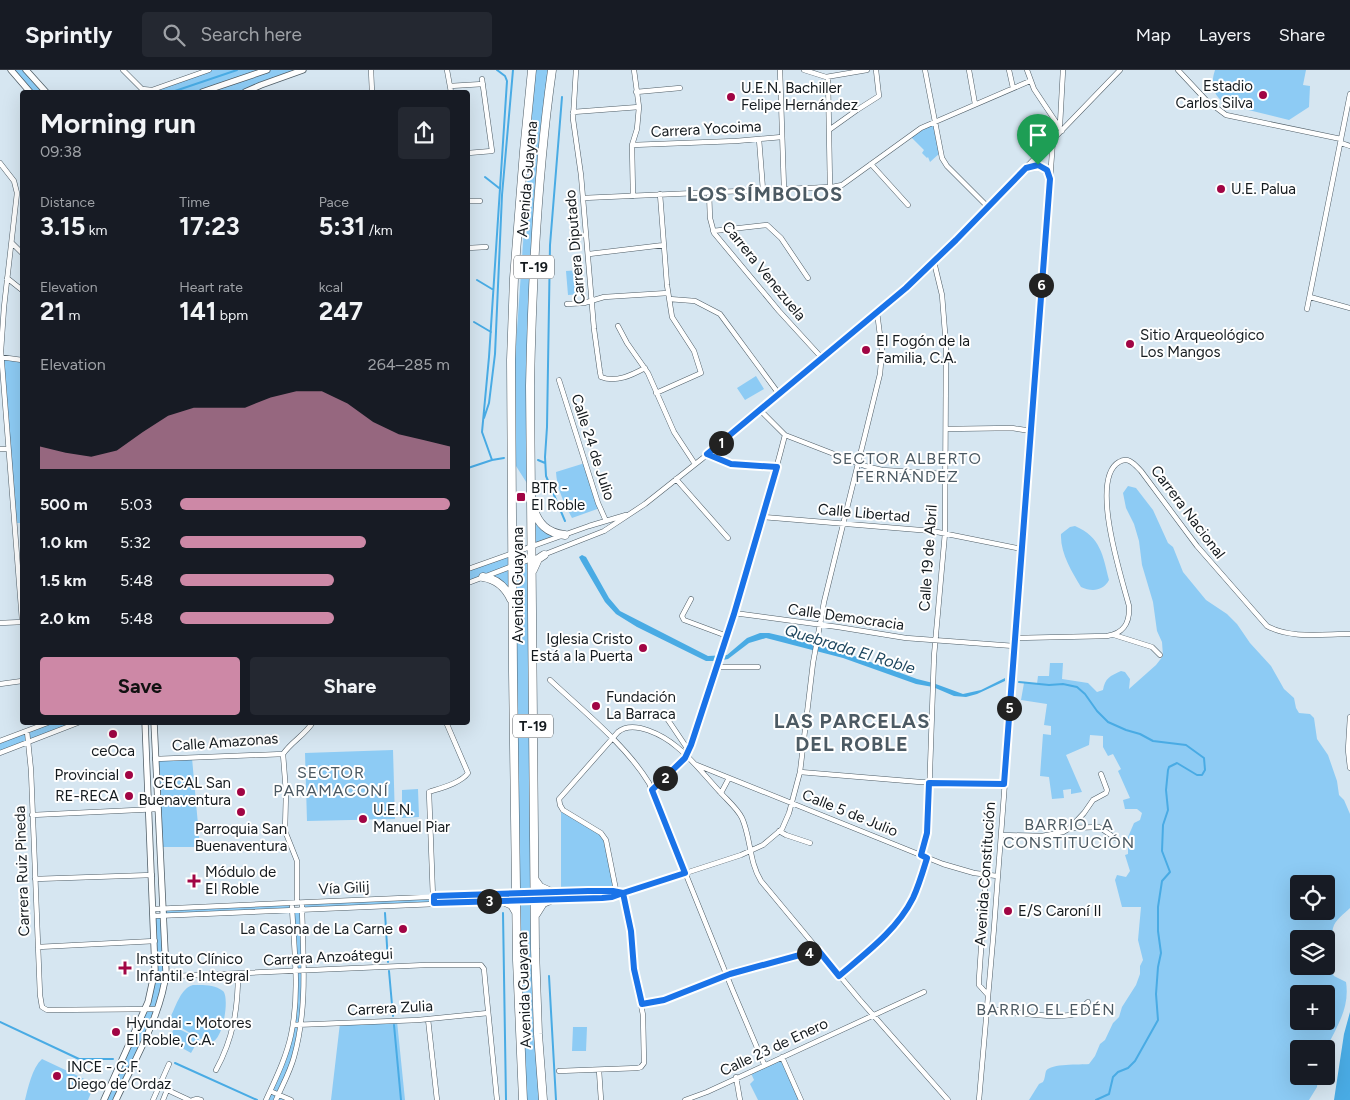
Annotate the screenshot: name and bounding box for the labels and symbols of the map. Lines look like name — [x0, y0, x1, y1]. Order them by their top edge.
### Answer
place label: Estadio Carlos Silva — [1176, 77, 1253, 112]
place label: U.E.N. Bachiller Felipe Hernández — [741, 79, 858, 114]
marker: Estadio Carlos Silva — [1257, 89, 1269, 101]
marker: U.E.N. Bachiller Felipe Hernández — [725, 91, 737, 103]
pin — [1017, 114, 1059, 165]
street label: Carrera Yocoima — [650, 117, 762, 141]
street label: Avenida Guayana — [513, 120, 541, 238]
place label: U.E. Palua — [1231, 180, 1296, 198]
district label: LOS SÍMBOLOS — [687, 182, 843, 206]
marker: U.E. Palua — [1215, 183, 1227, 195]
street label: Carrera Diputado — [561, 189, 589, 305]
street label: Carrera Venezuela — [718, 218, 810, 324]
road number: T-19 — [514, 256, 554, 278]
pin: 6 — [1028, 272, 1054, 298]
place label: Sitio Arqueológico Los Mangos — [1140, 326, 1265, 361]
place label: El Fogón de la Familia, C.A. — [876, 332, 970, 367]
marker: Sitio Arqueológico Los Mangos — [1124, 338, 1136, 350]
marker: El Fogón de la Familia, C.A. — [860, 344, 872, 356]
street label: Calle 24 de Julio — [567, 392, 619, 503]
pin: 1 — [708, 430, 734, 456]
district label: SECTOR ALBERTO FERNÁNDEZ — [832, 449, 982, 486]
street label: Carrera Nacional — [1147, 462, 1229, 562]
place label: BTR - El Roble — [531, 479, 585, 514]
marker: BTR - El Roble — [515, 491, 527, 503]
street label: Calle Libertad — [817, 500, 911, 526]
street label: Calle 19 de Abril — [915, 504, 941, 612]
street label: Avenida Guayana — [509, 527, 527, 643]
street label: Calle Democracia — [787, 600, 905, 634]
water label: Quebrada El Roble — [783, 620, 918, 678]
place label: Iglesia Cristo Está a la Puerta — [531, 630, 633, 665]
marker: Iglesia Cristo Está a la Puerta — [637, 642, 649, 654]
place label: Fundación La Barraca — [606, 688, 676, 723]
pin: 5 — [996, 696, 1022, 720]
marker: Fundación La Barraca — [590, 700, 602, 712]
district label: LAS PARCELAS DEL ROBLE — [774, 709, 930, 756]
road number: T-19 — [513, 714, 553, 738]
marker: ceOca — [107, 728, 119, 740]
street label: Calle Amazonas — [171, 729, 279, 755]
place label: ceOca — [91, 742, 135, 760]
district label: SECTOR PARAMACONÍ — [273, 763, 389, 800]
place label: Provincial — [55, 766, 119, 784]
pin: 2 — [652, 766, 678, 790]
marker: Provincial — [123, 769, 135, 781]
place label: CECAL San Buenaventura — [138, 774, 231, 809]
marker: CECAL San Buenaventura — [235, 786, 247, 798]
street label: Calle 5 de Julio — [800, 786, 901, 840]
place label: RE-RECA — [55, 787, 119, 805]
marker: RE-RECA — [123, 790, 135, 802]
place label: U.E.N. Manuel Piar — [373, 801, 450, 836]
street label: Avenida Constitución — [971, 801, 999, 947]
street label: Carrera Ruiz Pineda — [11, 805, 33, 937]
marker: Parroquia San Buenaventura — [235, 806, 247, 818]
marker: U.E.N. Manuel Piar — [357, 813, 369, 825]
district label: BARRIO LA CONSTITUCIÓN — [1003, 815, 1135, 852]
place label: Parroquia San Buenaventura — [195, 820, 287, 855]
place label: Módulo de El Roble — [205, 863, 276, 898]
marker: Módulo de El Roble — [187, 874, 201, 888]
street label: Vía Gilij — [318, 878, 370, 898]
pin: 3 — [476, 888, 502, 914]
place label: E/S Caroní II — [1018, 902, 1102, 920]
marker: E/S Caroní II — [1002, 905, 1014, 917]
place label: La Casona de La Carne — [240, 920, 393, 938]
marker: La Casona de La Carne — [397, 923, 409, 935]
street label: Avenida Guayana — [513, 931, 535, 1049]
pin: 4 — [796, 940, 822, 966]
street label: Carrera Anzoátegui — [263, 945, 393, 969]
place label: Instituto Clínico Infantil e Integral — [136, 950, 249, 985]
marker: Instituto Clínico Infantil e Integral — [118, 961, 132, 975]
street label: Carrera Zulia — [347, 997, 433, 1019]
district label: BARRIO EL EDÉN — [976, 1000, 1116, 1019]
place label: Hyundai - Motores El Roble, C.A. — [126, 1014, 251, 1049]
street label: Calle 23 de Enero — [717, 1014, 831, 1080]
marker: Hyundai - Motores El Roble, C.A. — [110, 1026, 122, 1038]
place label: INCE - C.F. Diego de Ordaz — [67, 1058, 171, 1093]
marker: INCE - C.F. Diego de Ordaz — [51, 1070, 63, 1082]

